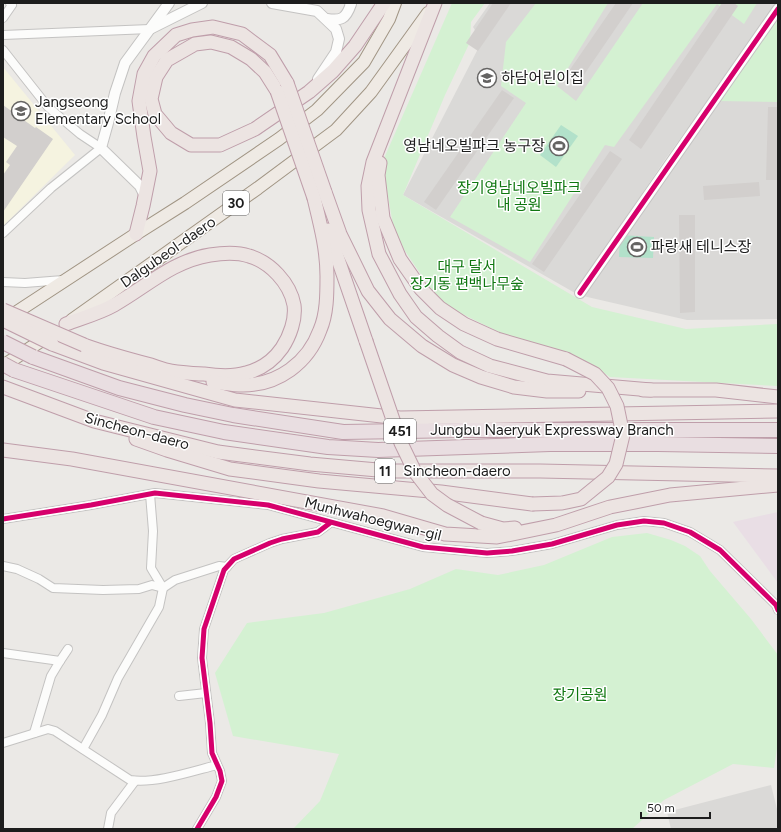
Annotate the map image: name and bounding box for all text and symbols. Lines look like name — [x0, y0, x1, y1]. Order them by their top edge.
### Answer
school or university icon: 하담어린이집 — [476, 67, 498, 89]
place label: 하담어린이집 — [501, 69, 584, 87]
place label: Jangseong Elementary School — [35, 93, 161, 128]
school or university icon: Jangseong Elementary School — [10, 100, 32, 122]
sports icon: 영남네오빌파크 농구장 — [548, 135, 570, 157]
place label: 영남네오빌파크 농구장 — [403, 137, 545, 155]
park label: 장기영남네오빌파크 내 공원 — [457, 179, 581, 214]
road number: 30 — [223, 191, 249, 215]
street label: Dalgubeol-daero — [117, 212, 219, 292]
sports icon: 파랑새 테니스장 — [626, 236, 648, 258]
place label: 파랑새 테니스장 — [651, 238, 752, 256]
park label: 대구 달서 장기동 편백나무숲 — [410, 258, 524, 293]
street label: Sincheon-daero — [83, 408, 192, 454]
road number: 451 — [384, 419, 416, 443]
street label: Jungbu Naeryuk Expressway Branch — [430, 421, 674, 439]
road number: 11 — [375, 459, 395, 483]
street label: Sincheon-daero — [403, 462, 511, 480]
street label: Munhwahoegwan-gil — [303, 493, 443, 545]
park label: 장기공원 — [552, 686, 608, 704]
scale bar — [641, 794, 710, 820]
text: 50 m — [647, 801, 675, 815]

